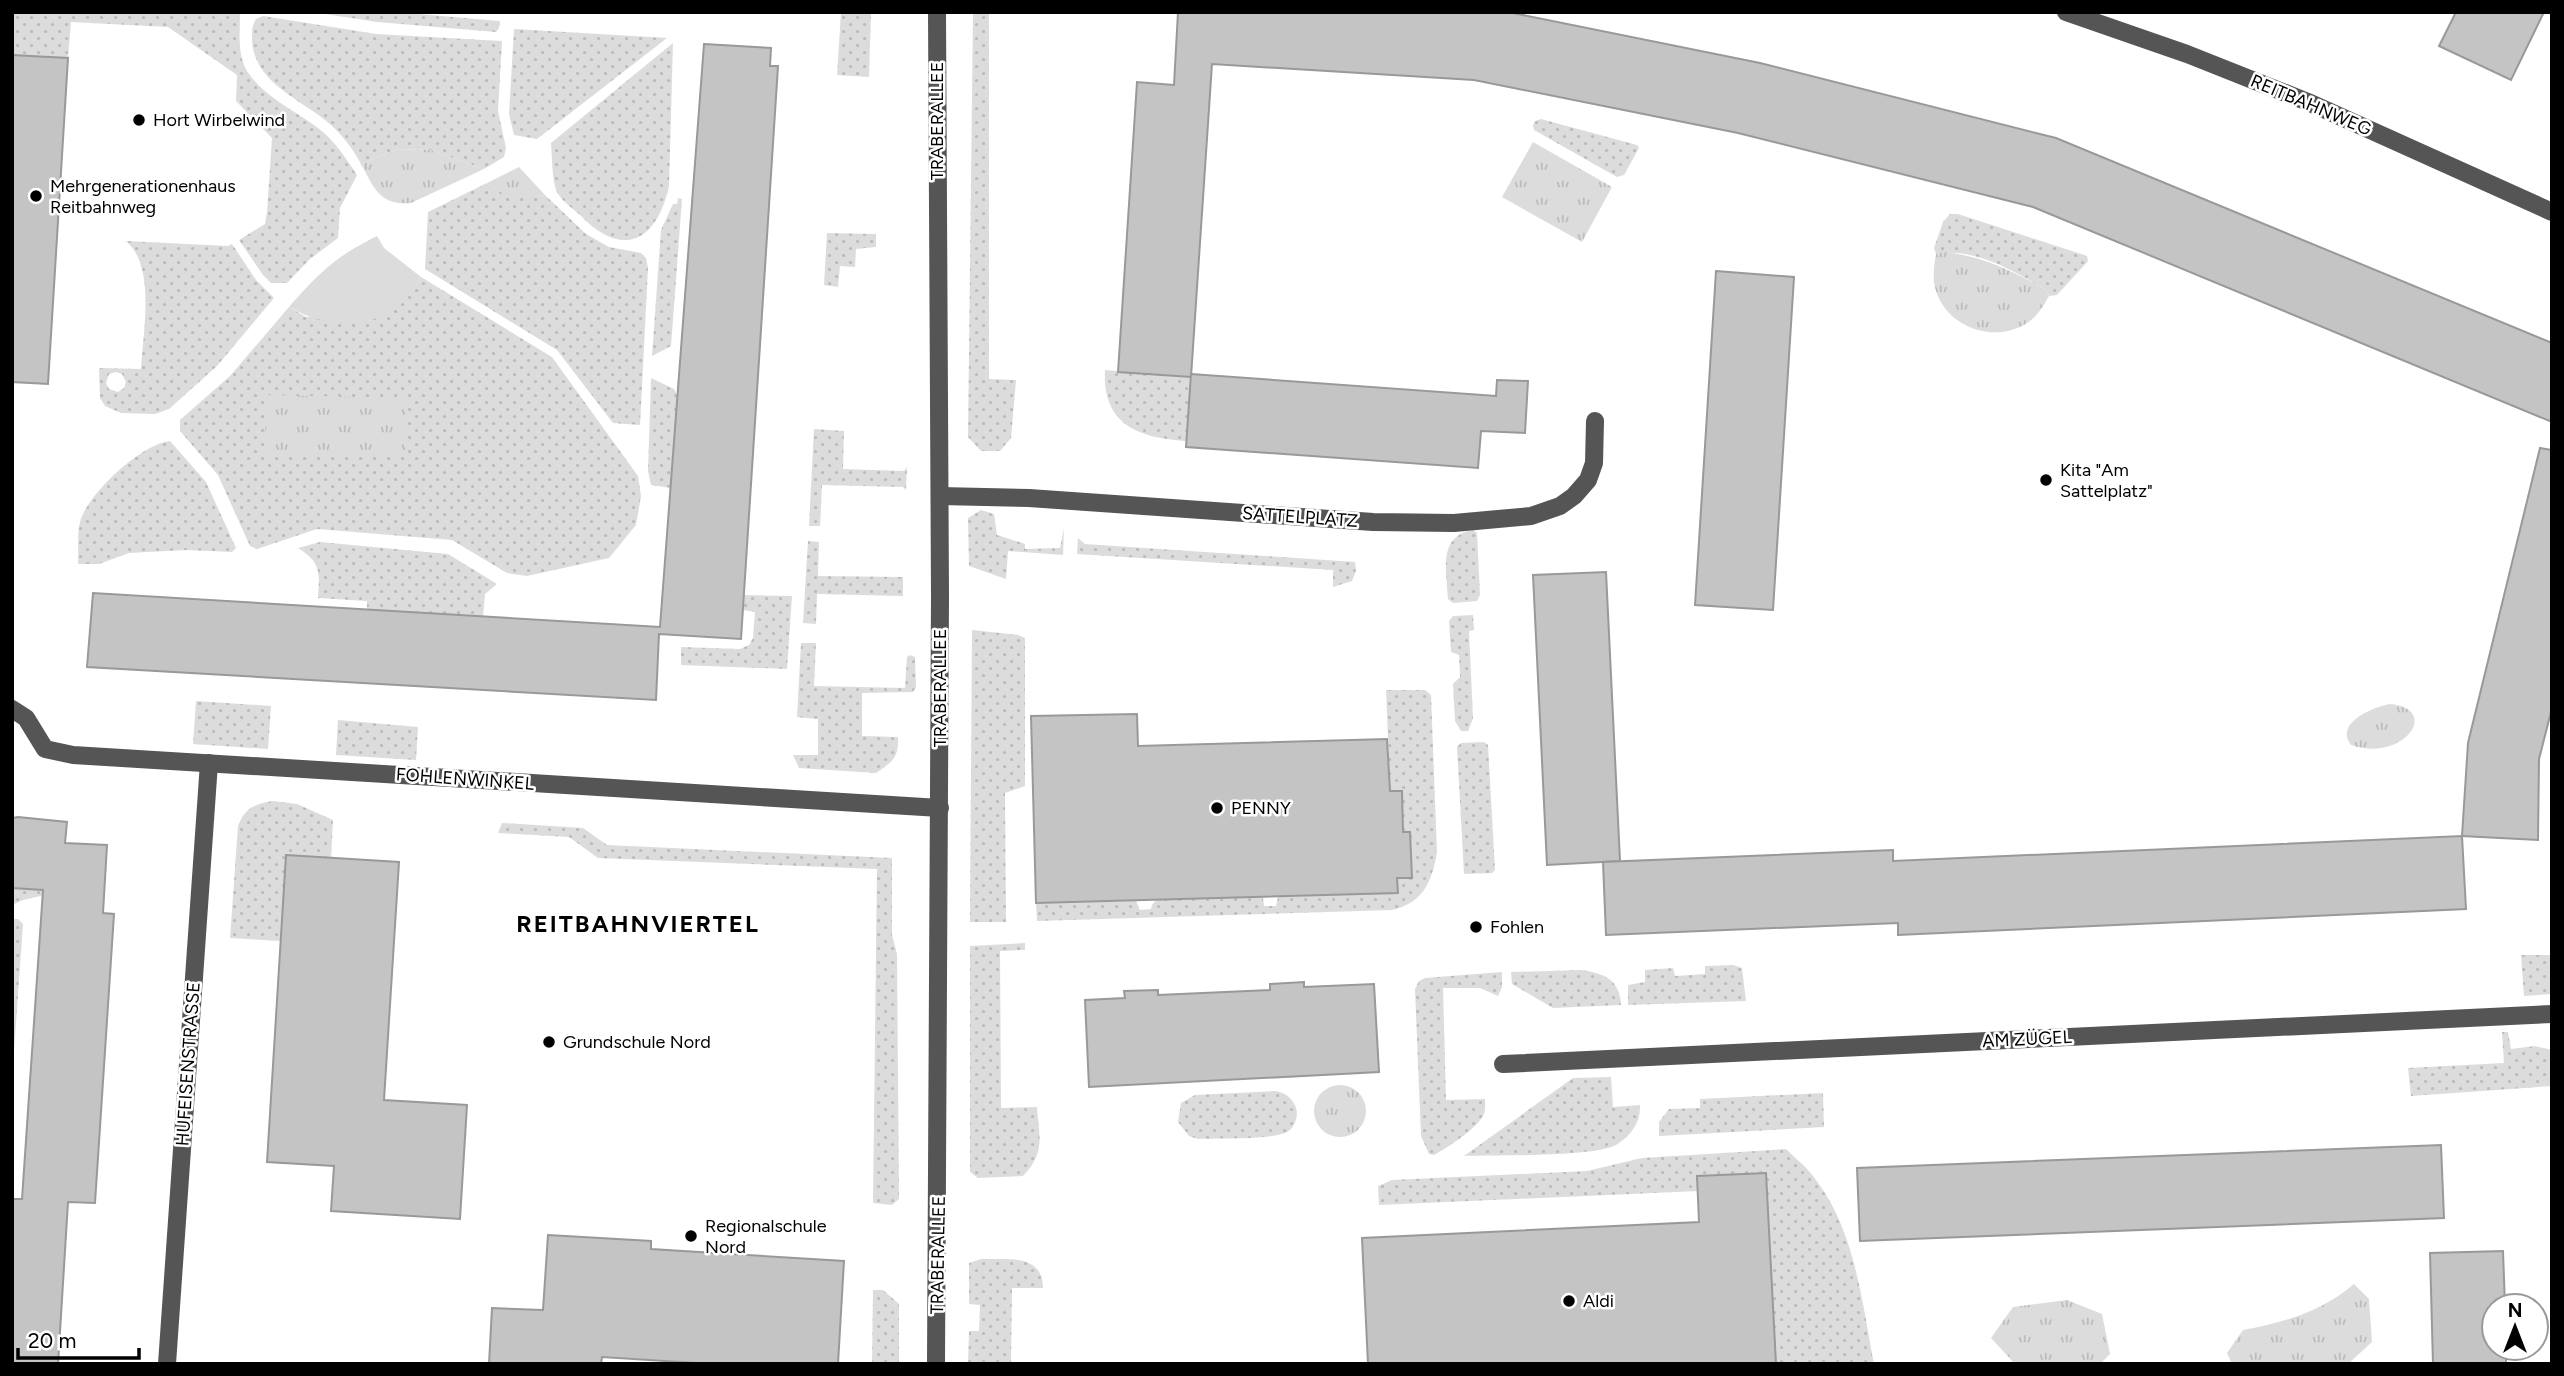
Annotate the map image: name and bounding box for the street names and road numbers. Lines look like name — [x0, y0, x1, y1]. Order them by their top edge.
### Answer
street label: TRABERALLEE — [926, 62, 948, 180]
street label: REITBAHNWEG — [2247, 70, 2375, 140]
street label: SATTELPLATZ — [1241, 502, 1359, 532]
street label: TRABERALLEE — [929, 629, 951, 747]
street label: FOHLENWINKEL — [395, 763, 535, 795]
street label: HUFEISENSTRASSE — [171, 981, 205, 1147]
street label: AM ZÜGEL — [1982, 1026, 2073, 1052]
street label: TRABERALLEE — [926, 1196, 950, 1314]

